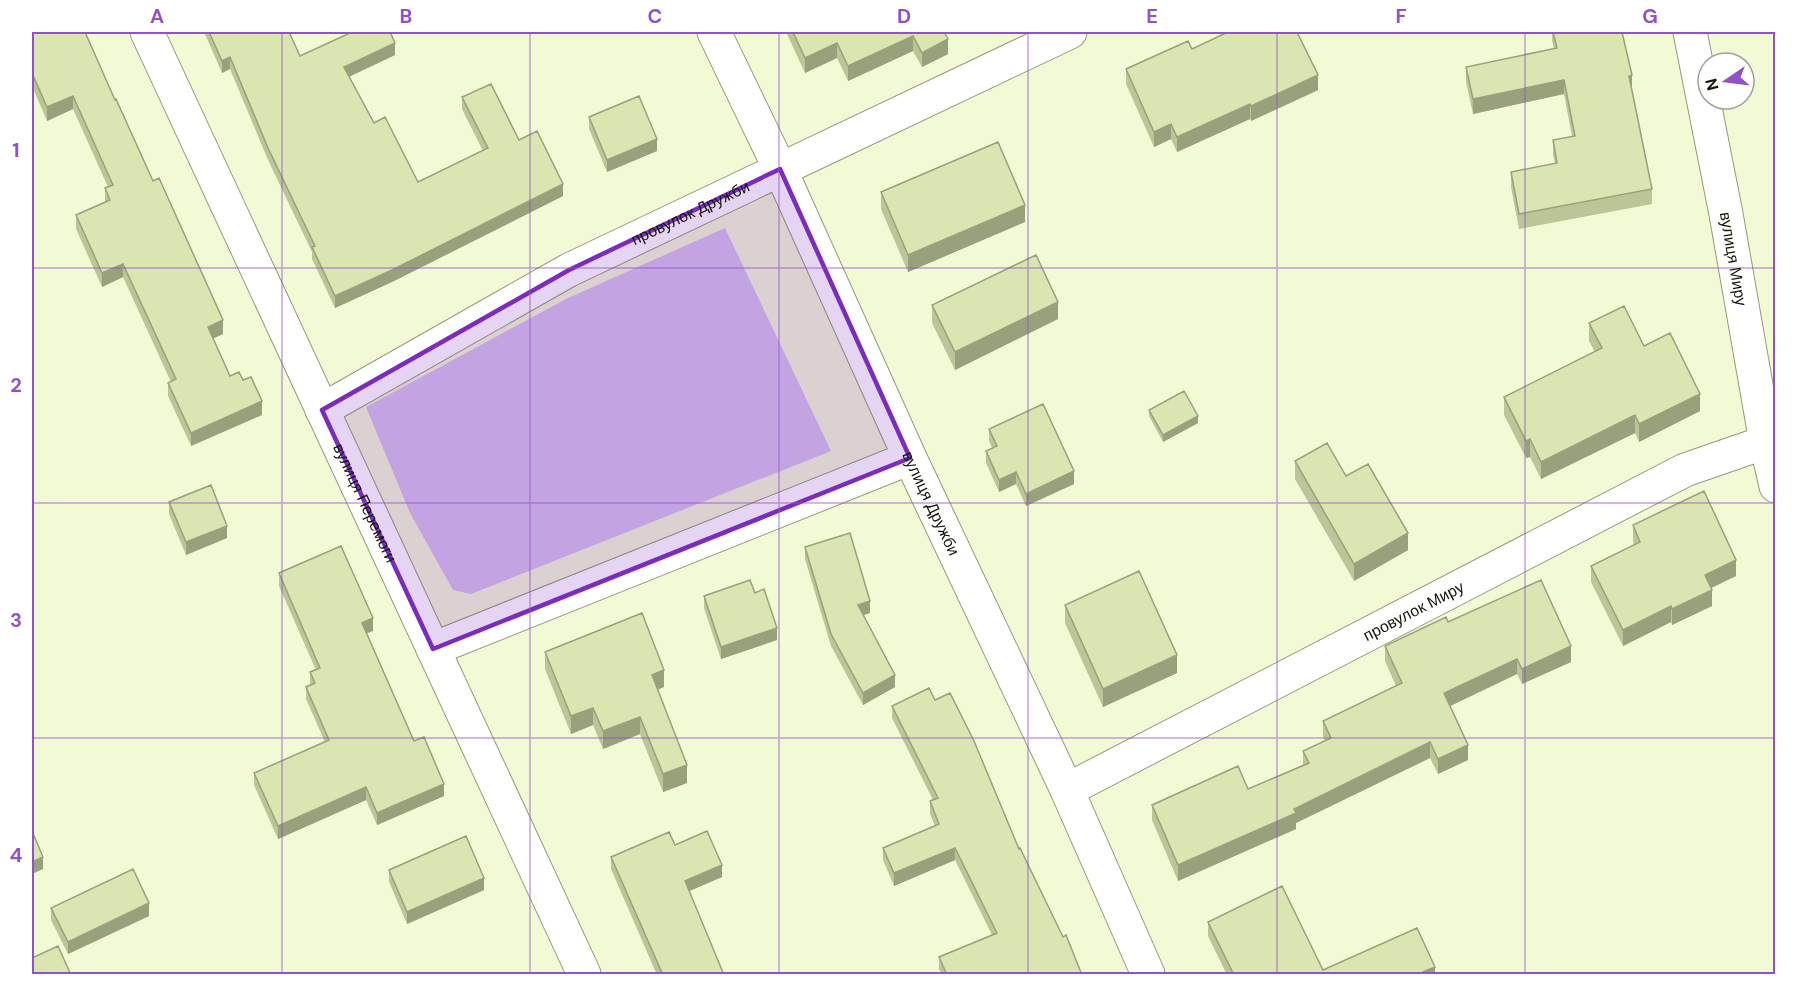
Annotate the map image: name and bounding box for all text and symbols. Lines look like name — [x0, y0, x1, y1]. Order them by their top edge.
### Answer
text: A — [150, 3, 164, 29]
text: B — [400, 3, 412, 29]
text: C — [648, 3, 662, 29]
text: D — [897, 3, 911, 29]
text: E — [1146, 3, 1158, 29]
text: F — [1395, 3, 1407, 29]
text: G — [1642, 3, 1658, 29]
north arrow — [1696, 51, 1756, 111]
text: N — [1700, 76, 1724, 93]
text: 1 — [12, 137, 20, 163]
street label: провулок Дружби — [628, 176, 753, 250]
street label: вулиця Миру — [1715, 210, 1752, 308]
text: 2 — [10, 372, 22, 398]
street label: вулиця Перемоги — [328, 440, 402, 566]
street label: вулиця Дружби — [897, 448, 965, 559]
street label: провулок Миру — [1359, 576, 1468, 646]
text: 3 — [10, 607, 22, 633]
text: 4 — [10, 842, 23, 868]

